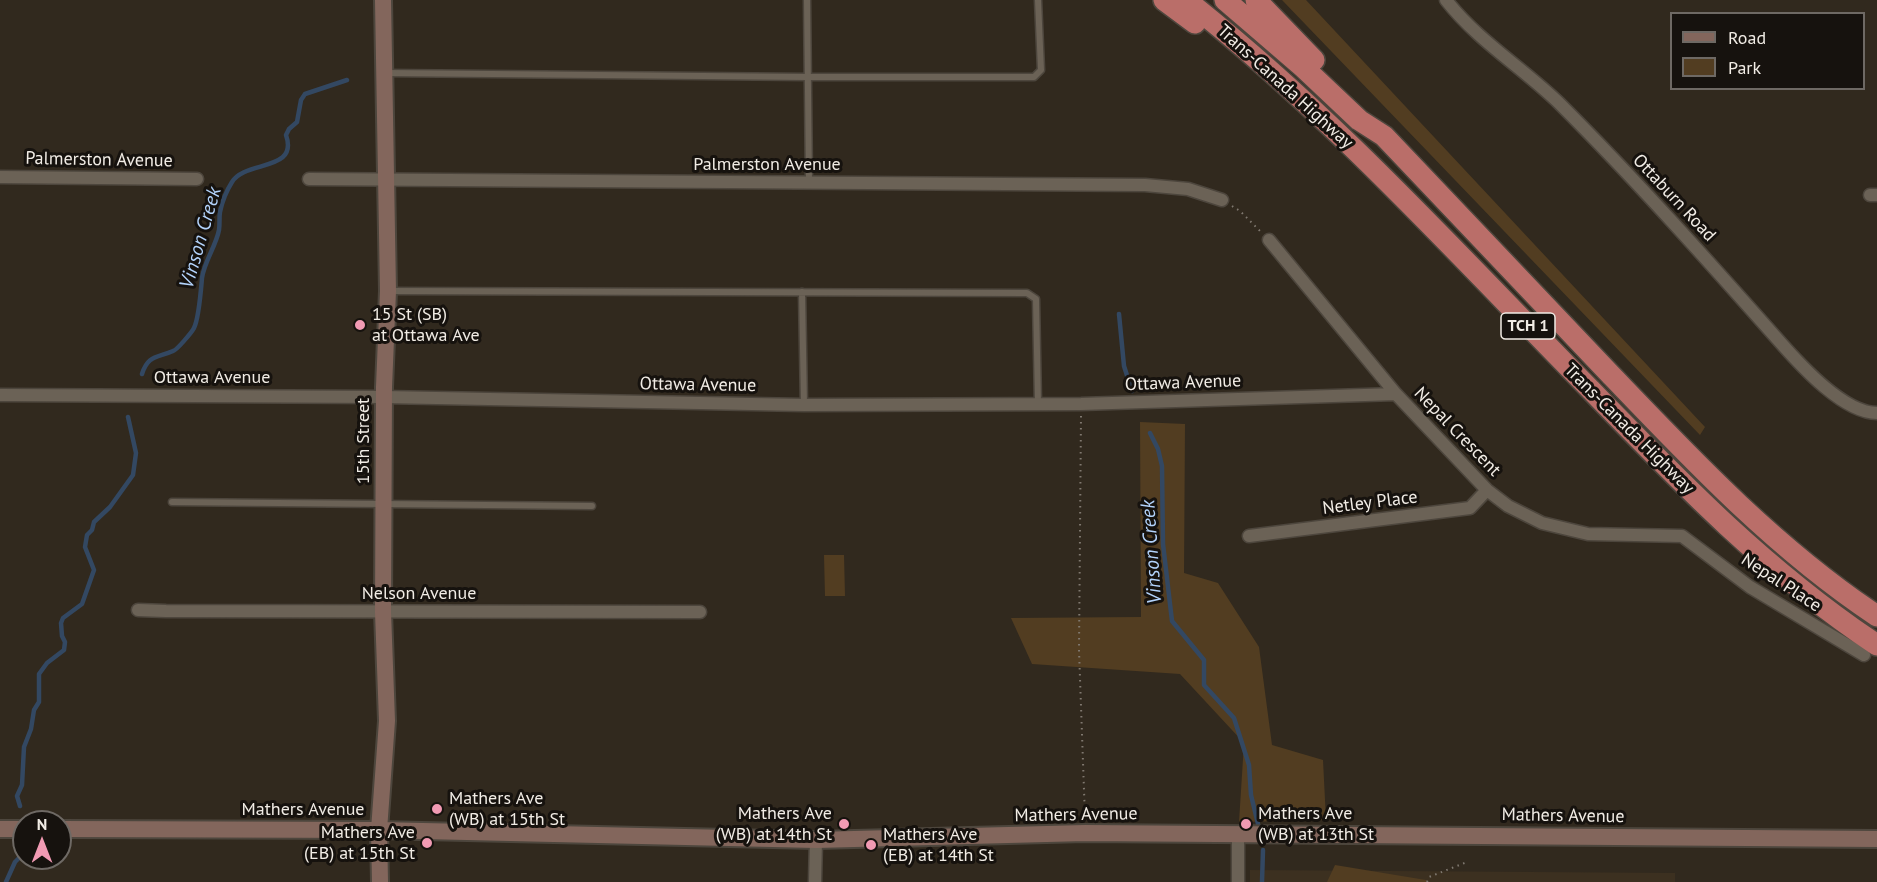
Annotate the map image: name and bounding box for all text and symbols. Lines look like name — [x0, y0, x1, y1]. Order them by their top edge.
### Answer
legend — [1670, 12, 1865, 90]
street label: Trans-Canada Highway — [1213, 20, 1357, 154]
text: Road — [1728, 26, 1766, 49]
text: Park — [1728, 56, 1761, 79]
street label: Palmerston Avenue — [25, 148, 173, 172]
street label: Ottaburn Road — [1628, 150, 1720, 246]
street label: Palmerston Avenue — [693, 154, 841, 176]
water label: Vinson Creek — [175, 184, 227, 292]
place label: 15 St (SB) at Ottawa Ave — [372, 304, 480, 346]
road number: TCH 1 — [1501, 313, 1555, 339]
marker: 15 St (SB) at Ottawa Ave — [353, 318, 367, 332]
street label: Trans-Canada Highway — [1559, 359, 1699, 499]
street label: Ottawa Avenue — [154, 367, 270, 389]
street label: Ottawa Avenue — [1124, 370, 1242, 396]
street label: Ottawa Avenue — [640, 373, 756, 397]
street label: Nepal Crescent — [1409, 383, 1505, 481]
street label: 15th Street — [353, 398, 375, 484]
street label: Netley Place — [1321, 486, 1419, 520]
water label: Vinson Creek — [1136, 499, 1168, 605]
street label: Nepal Place — [1737, 549, 1825, 617]
street label: Nelson Avenue — [362, 583, 476, 605]
place label: Mathers Ave (WB) at 15th St — [449, 788, 565, 830]
street label: Mathers Avenue — [242, 799, 364, 821]
marker: Mathers Ave (WB) at 15th St — [430, 802, 444, 816]
place label: Mathers Ave (WB) at 14th St — [716, 803, 832, 846]
street label: Mathers Avenue — [1014, 803, 1138, 827]
place label: Mathers Ave (WB) at 13th St — [1258, 803, 1374, 846]
street label: Mathers Avenue — [1501, 804, 1625, 828]
north arrow — [12, 810, 72, 870]
text: N — [37, 814, 47, 834]
marker: Mathers Ave (WB) at 14th St — [837, 817, 851, 831]
marker: Mathers Ave (WB) at 13th St — [1239, 817, 1253, 831]
place label: Mathers Ave (EB) at 15th St — [304, 822, 415, 864]
place label: Mathers Ave (EB) at 14th St — [883, 824, 994, 866]
marker: Mathers Ave (EB) at 15th St — [420, 836, 434, 850]
marker: Mathers Ave (EB) at 14th St — [864, 838, 878, 852]

